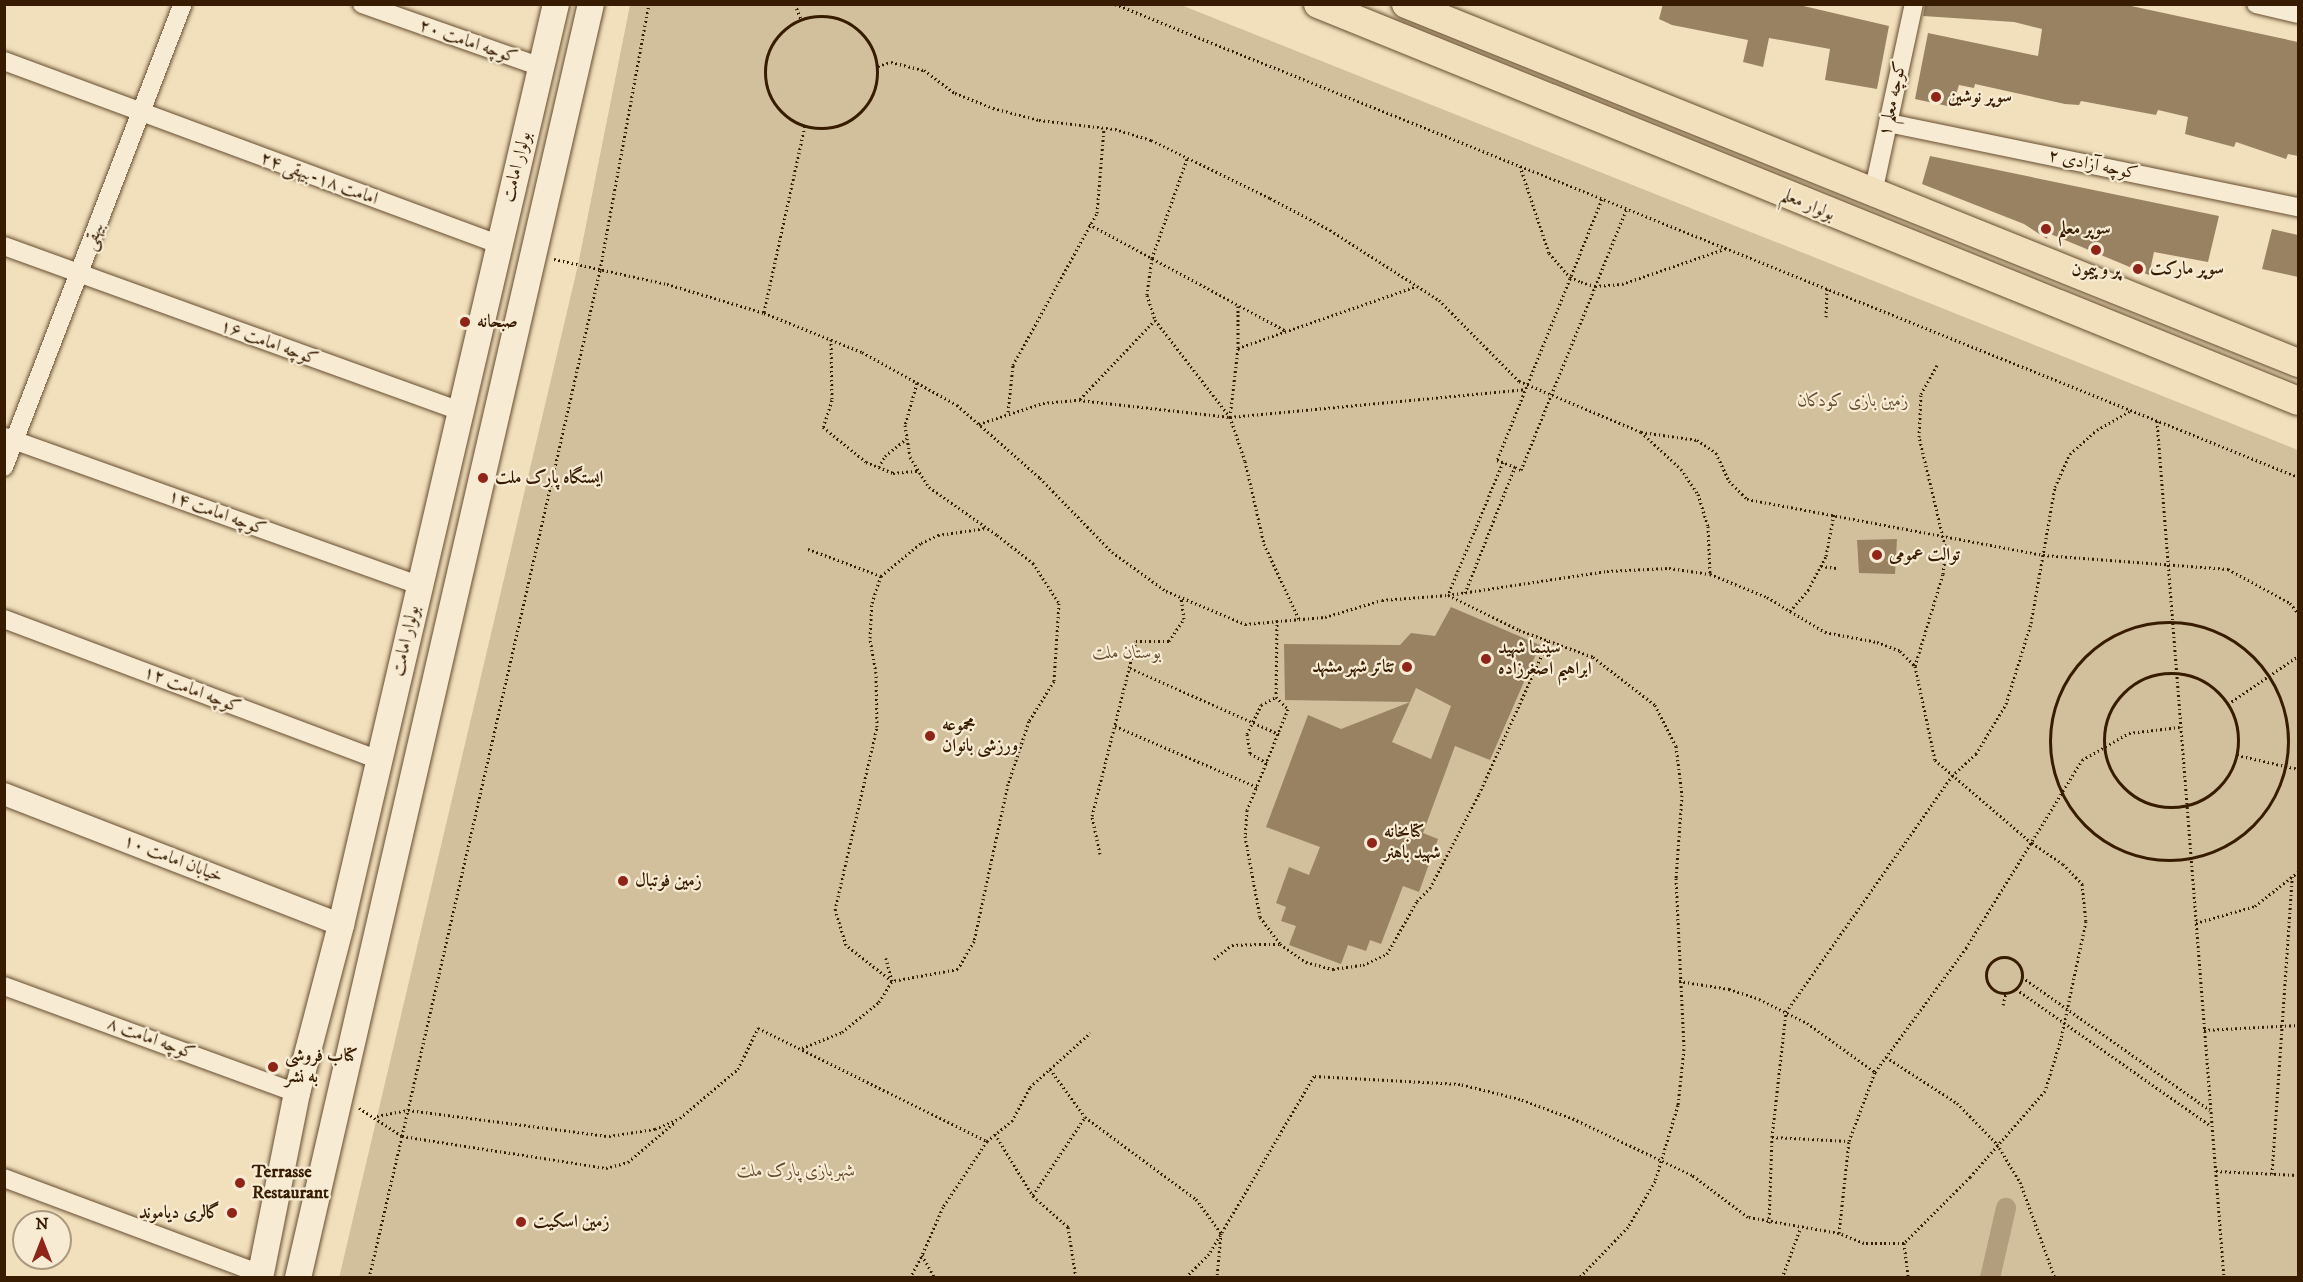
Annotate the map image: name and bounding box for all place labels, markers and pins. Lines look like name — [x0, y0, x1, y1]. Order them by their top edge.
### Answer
place label: سوپر نوشین — [1948, 86, 2012, 108]
marker: سوپر نوشین — [1929, 90, 1943, 104]
place label: سوپر معلم — [2058, 218, 2111, 240]
marker: سوپر معلم — [2039, 222, 2053, 236]
marker: پر و پیمون — [2089, 243, 2103, 257]
place label: سوپر مارکت — [2150, 258, 2224, 280]
place label: پر و پیمون — [2071, 259, 2121, 281]
marker: سوپر مارکت — [2131, 262, 2145, 276]
place label: صبحانه — [477, 311, 518, 333]
marker: صبحانه — [458, 315, 472, 329]
place label: ایستگاه پارک ملت — [495, 467, 604, 489]
marker: ایستگاه پارک ملت — [476, 471, 490, 485]
place label: توالت عمومی — [1889, 544, 1960, 566]
marker: توالت عمومی — [1870, 548, 1884, 562]
place label: سینما شهید ابراهیم اصغرزاده — [1498, 638, 1592, 680]
marker: سینما شهید ابراهیم اصغرزاده — [1479, 652, 1493, 666]
place label: تئاتر شهر مشهد — [1312, 656, 1395, 678]
marker: تئاتر شهر مشهد — [1400, 660, 1414, 674]
place label: مجموعه ورزشی بانوان — [942, 715, 1018, 758]
marker: مجموعه ورزشی بانوان — [923, 729, 937, 743]
place label: کتابخانه شهید باهنر — [1384, 822, 1441, 864]
marker: کتابخانه شهید باهنر — [1365, 836, 1379, 850]
place label: زمین فوتبال — [635, 870, 702, 892]
marker: زمین فوتبال — [616, 874, 630, 888]
place label: کتاب فروشی به نشر — [285, 1046, 358, 1088]
marker: کتاب فروشی به نشر — [266, 1060, 280, 1074]
place label: Terrasse Restaurant — [252, 1162, 329, 1204]
marker: Terrasse Restaurant — [233, 1176, 247, 1190]
place label: گالری دیاموند — [139, 1202, 220, 1224]
marker: گالری دیاموند — [225, 1206, 239, 1220]
place label: زمین اسکیت — [533, 1211, 610, 1233]
marker: زمین اسکیت — [514, 1215, 528, 1229]

